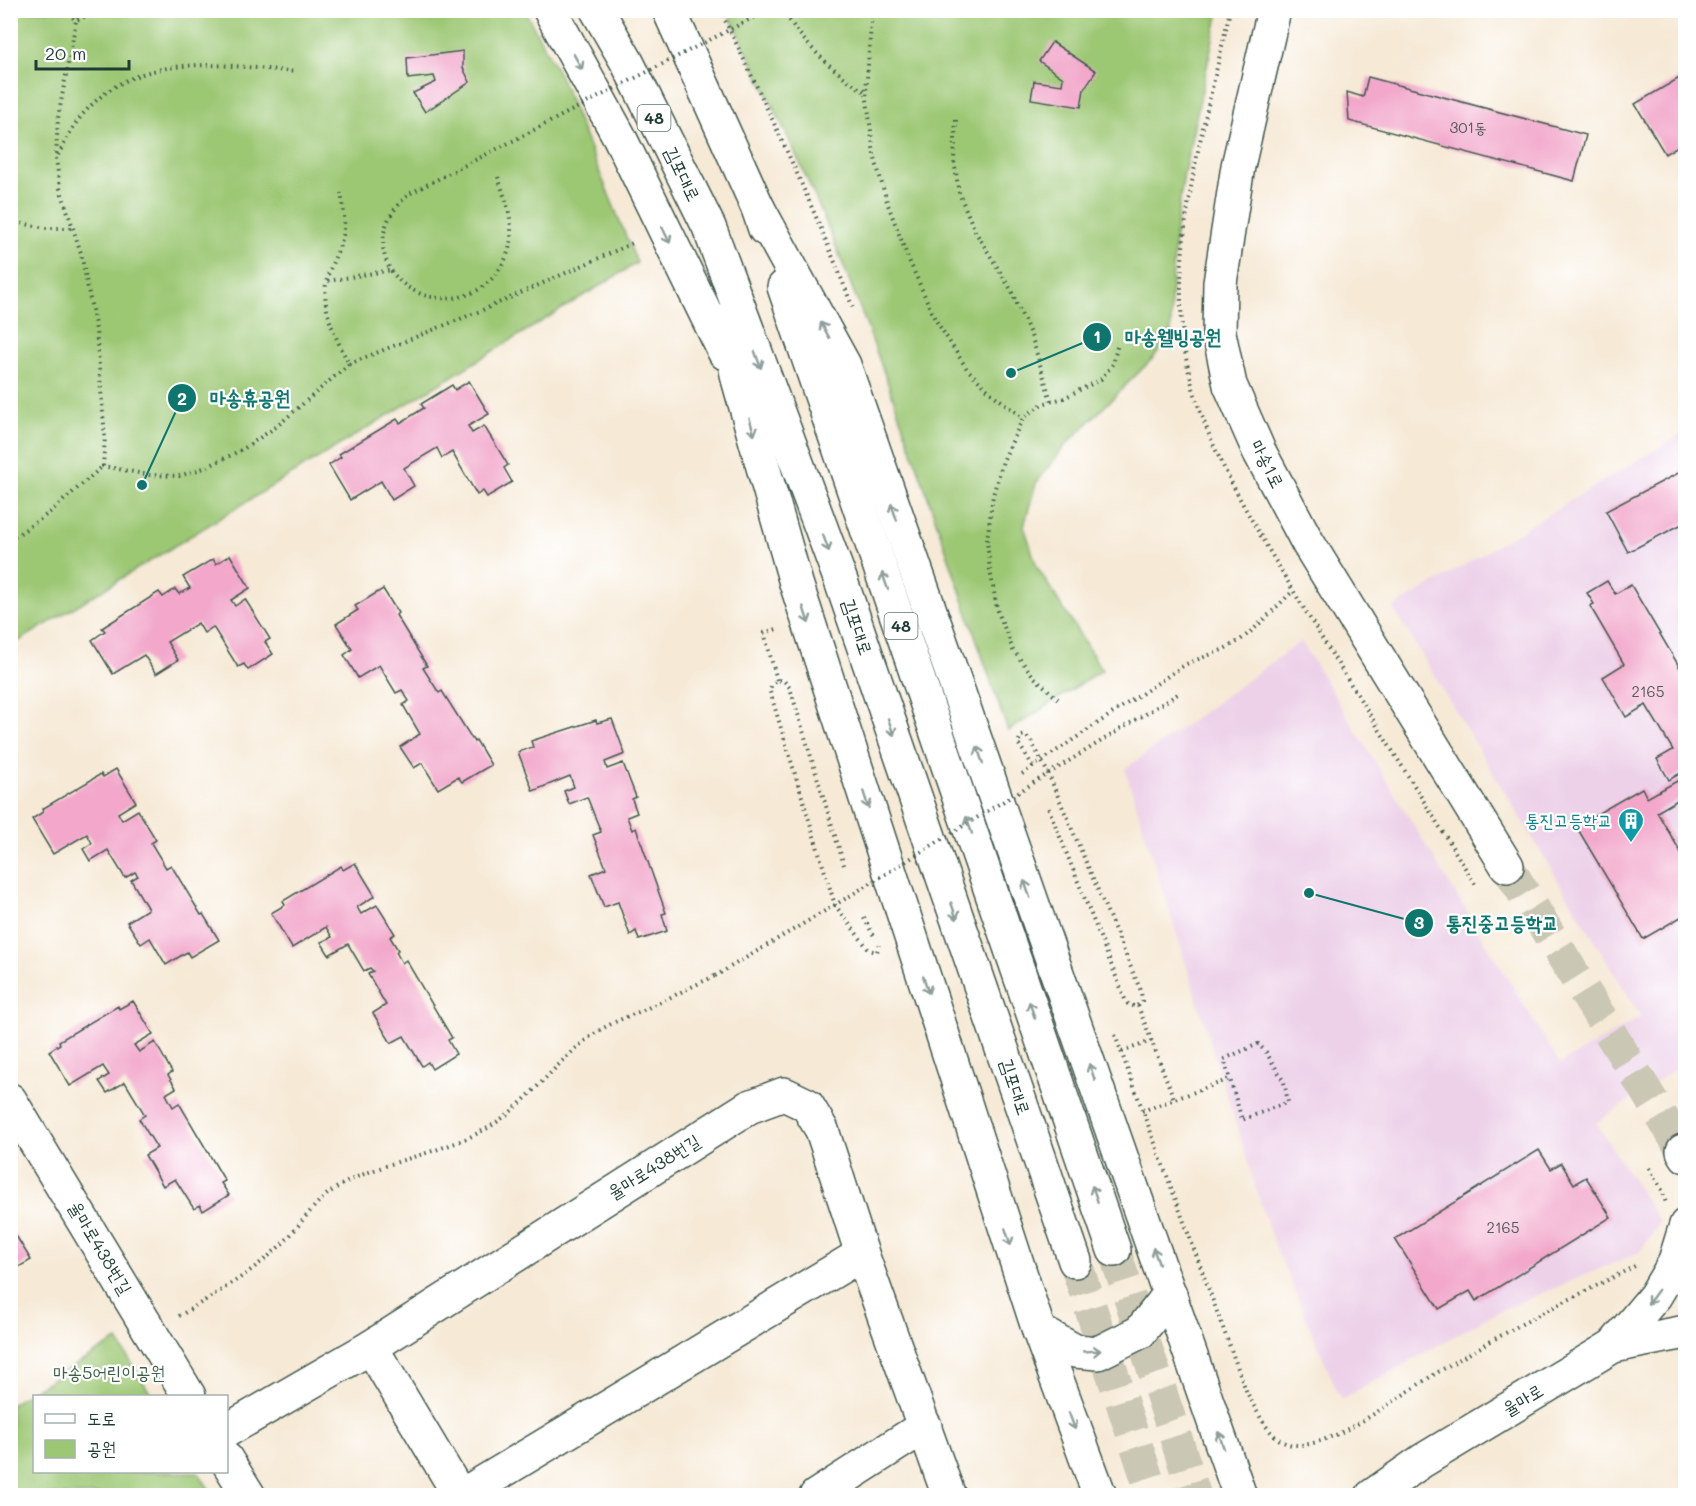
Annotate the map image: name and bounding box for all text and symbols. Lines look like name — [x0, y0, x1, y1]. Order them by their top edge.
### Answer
scale bar — [36, 33, 129, 71]
text: 20 m — [45, 41, 86, 65]
one-way arrow — [572, 53, 584, 70]
road number: 48 — [638, 105, 670, 131]
house number: 301동 — [1450, 117, 1486, 137]
street label: 김포대로 — [659, 142, 706, 205]
one-way arrow — [661, 226, 673, 244]
callout: 마송웰빙공원 — [1082, 318, 1233, 356]
one-way arrow — [819, 322, 831, 339]
text: 마송웰빙공원 — [1125, 323, 1221, 349]
text: 1 — [1093, 324, 1101, 348]
one-way arrow — [754, 350, 765, 369]
callout: 마송휴공원 — [167, 379, 302, 417]
text: 마송휴공원 — [210, 384, 290, 410]
text: 2 — [177, 386, 187, 410]
one-way arrow — [746, 417, 758, 436]
street label: 마송1로 — [1246, 435, 1290, 492]
one-way arrow — [888, 503, 899, 522]
one-way arrow — [822, 533, 833, 552]
one-way arrow — [879, 572, 890, 591]
street label: 김포대로 — [837, 595, 879, 658]
one-way arrow — [801, 605, 812, 624]
road number: 48 — [884, 613, 918, 639]
house number: 2165 — [1632, 681, 1664, 701]
one-way arrow — [886, 717, 897, 736]
one-way arrow — [973, 747, 984, 765]
one-way arrow — [861, 790, 872, 809]
building icon: 통진고등학교 — [1616, 806, 1646, 844]
place label: 통진고등학교 — [1525, 808, 1612, 832]
one-way arrow — [962, 816, 973, 835]
one-way arrow — [1020, 880, 1031, 898]
one-way arrow — [950, 901, 961, 920]
callout: 통진중고등학교 — [1404, 904, 1570, 942]
text: 통진중고등학교 — [1446, 909, 1558, 935]
text: 3 — [1414, 910, 1425, 934]
one-way arrow — [922, 975, 933, 994]
one-way arrow — [1025, 1001, 1036, 1020]
street label: 김포대로 — [995, 1055, 1037, 1118]
one-way arrow — [1085, 1064, 1096, 1082]
street label: 율마로438번길 — [603, 1128, 705, 1204]
one-way arrow — [1088, 1185, 1099, 1204]
street label: 율마로438번길 — [64, 1197, 138, 1299]
house number: 2165 — [1487, 1217, 1519, 1237]
one-way arrow — [1003, 1227, 1014, 1246]
one-way arrow — [1150, 1247, 1161, 1266]
one-way arrow — [1647, 1288, 1659, 1304]
one-way arrow — [1082, 1346, 1101, 1357]
park label: 마송5어린이공원 — [53, 1360, 165, 1384]
street label: 율마로 — [1498, 1378, 1547, 1421]
legend — [33, 1395, 228, 1473]
text: 도로 — [87, 1406, 116, 1430]
one-way arrow — [1068, 1411, 1079, 1430]
one-way arrow — [1215, 1431, 1226, 1450]
text: 공원 — [87, 1436, 116, 1460]

